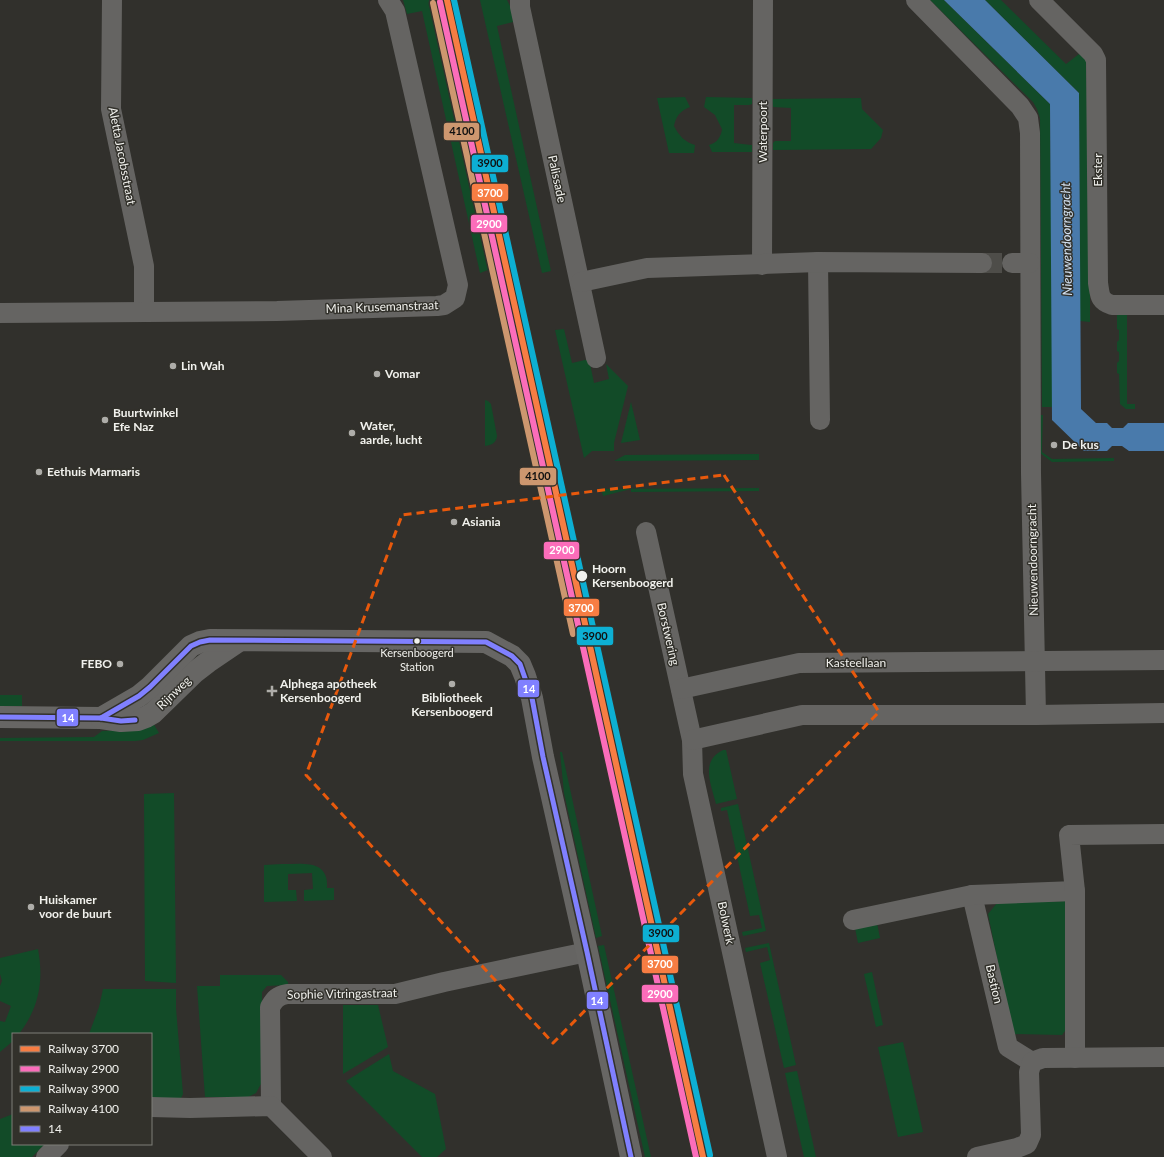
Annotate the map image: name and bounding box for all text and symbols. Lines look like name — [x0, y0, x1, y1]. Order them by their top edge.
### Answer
street label: Waterpoort — [755, 101, 770, 163]
street label: Aletta Jacobsstraat — [106, 106, 139, 207]
line badge: 4100 — [443, 122, 480, 141]
text: 4100 — [449, 124, 475, 137]
street label: Ekster — [1090, 153, 1105, 187]
line badge: 3900 — [471, 154, 509, 173]
street label: Palissade — [545, 154, 570, 204]
text: 3900 — [477, 156, 503, 169]
water label: Nieuwendoorngracht — [1057, 182, 1075, 296]
line badge: 3700 — [471, 183, 509, 202]
text: 3700 — [477, 186, 503, 199]
line badge: 2900 — [470, 214, 508, 233]
text: 2900 — [476, 217, 502, 230]
street label: Mina Krusemanstraat — [325, 297, 439, 316]
place label: Lin Wah — [181, 358, 225, 373]
marker: Lin Wah — [168, 361, 178, 371]
place label: Vomar — [384, 366, 420, 381]
marker: Vomar — [372, 369, 382, 379]
place label: Buurtwinkel Efe Naz — [113, 405, 178, 434]
marker: Buurtwinkel Efe Naz — [100, 415, 110, 425]
place label: Water, aarde, lucht — [360, 418, 423, 447]
marker: Water, aarde, lucht — [347, 428, 357, 438]
place label: De kus — [1062, 437, 1099, 452]
marker: De kus — [1049, 440, 1059, 450]
place label: Eethuis Marmaris — [47, 464, 140, 479]
marker: Eethuis Marmaris — [34, 467, 44, 477]
line badge: 4100 — [519, 467, 557, 486]
text: 4100 — [525, 469, 551, 482]
street label: Nieuwendoorngracht — [1024, 503, 1041, 616]
place label: Asiania — [461, 514, 501, 529]
marker: Asiania — [449, 517, 459, 527]
line badge: 2900 — [543, 541, 580, 560]
text: 2900 — [549, 543, 575, 556]
place label: Hoorn Kersenboogerd — [592, 561, 674, 590]
marker: Hoorn Kersenboogerd — [575, 569, 589, 583]
line badge: 3700 — [563, 598, 600, 617]
text: 3700 — [568, 601, 594, 614]
street label: Borstwering — [654, 601, 683, 667]
line badge: 3900 — [576, 626, 614, 646]
text: 3900 — [582, 629, 608, 642]
marker: Kersenboogerd Station — [412, 636, 422, 646]
place label: Kersenboogerd Station — [380, 646, 454, 673]
street label: Kasteellaan — [826, 655, 886, 670]
place label: FEBO — [81, 656, 112, 671]
marker: FEBO — [115, 659, 125, 669]
street label: Rijnweg — [153, 673, 194, 713]
place label: Alphega apotheek Kersenboogerd — [279, 676, 377, 705]
marker: Bibliotheek Kersenboogerd — [447, 679, 457, 689]
line badge: 14 — [517, 679, 540, 698]
text: 14 — [523, 682, 536, 695]
marker: Alphega apotheek Kersenboogerd — [267, 686, 277, 696]
place label: Bibliotheek Kersenboogerd — [411, 690, 493, 719]
line badge: 14 — [56, 708, 79, 727]
text: 14 — [62, 711, 75, 724]
place label: Huiskamer voor de buurt — [39, 892, 112, 921]
street label: Bolwerk — [715, 900, 739, 947]
marker: Huiskamer voor de buurt — [26, 902, 36, 912]
line badge: 3900 — [642, 924, 680, 943]
text: 3900 — [648, 926, 674, 939]
line badge: 3700 — [641, 955, 679, 974]
text: 3700 — [647, 957, 673, 970]
street label: Bastion — [983, 963, 1006, 1005]
line badge: 2900 — [641, 984, 679, 1003]
street label: Sophie Vitringastraat — [287, 985, 398, 1002]
text: 2900 — [647, 987, 673, 1000]
line badge: 14 — [586, 991, 609, 1010]
text: 14 — [591, 994, 604, 1007]
legend — [12, 1033, 152, 1145]
text: Railway 3700 — [48, 1041, 119, 1056]
text: Railway 2900 — [48, 1061, 119, 1076]
text: Railway 3900 — [48, 1081, 119, 1096]
text: Railway 4100 — [48, 1101, 119, 1116]
text: 14 — [48, 1121, 62, 1136]

